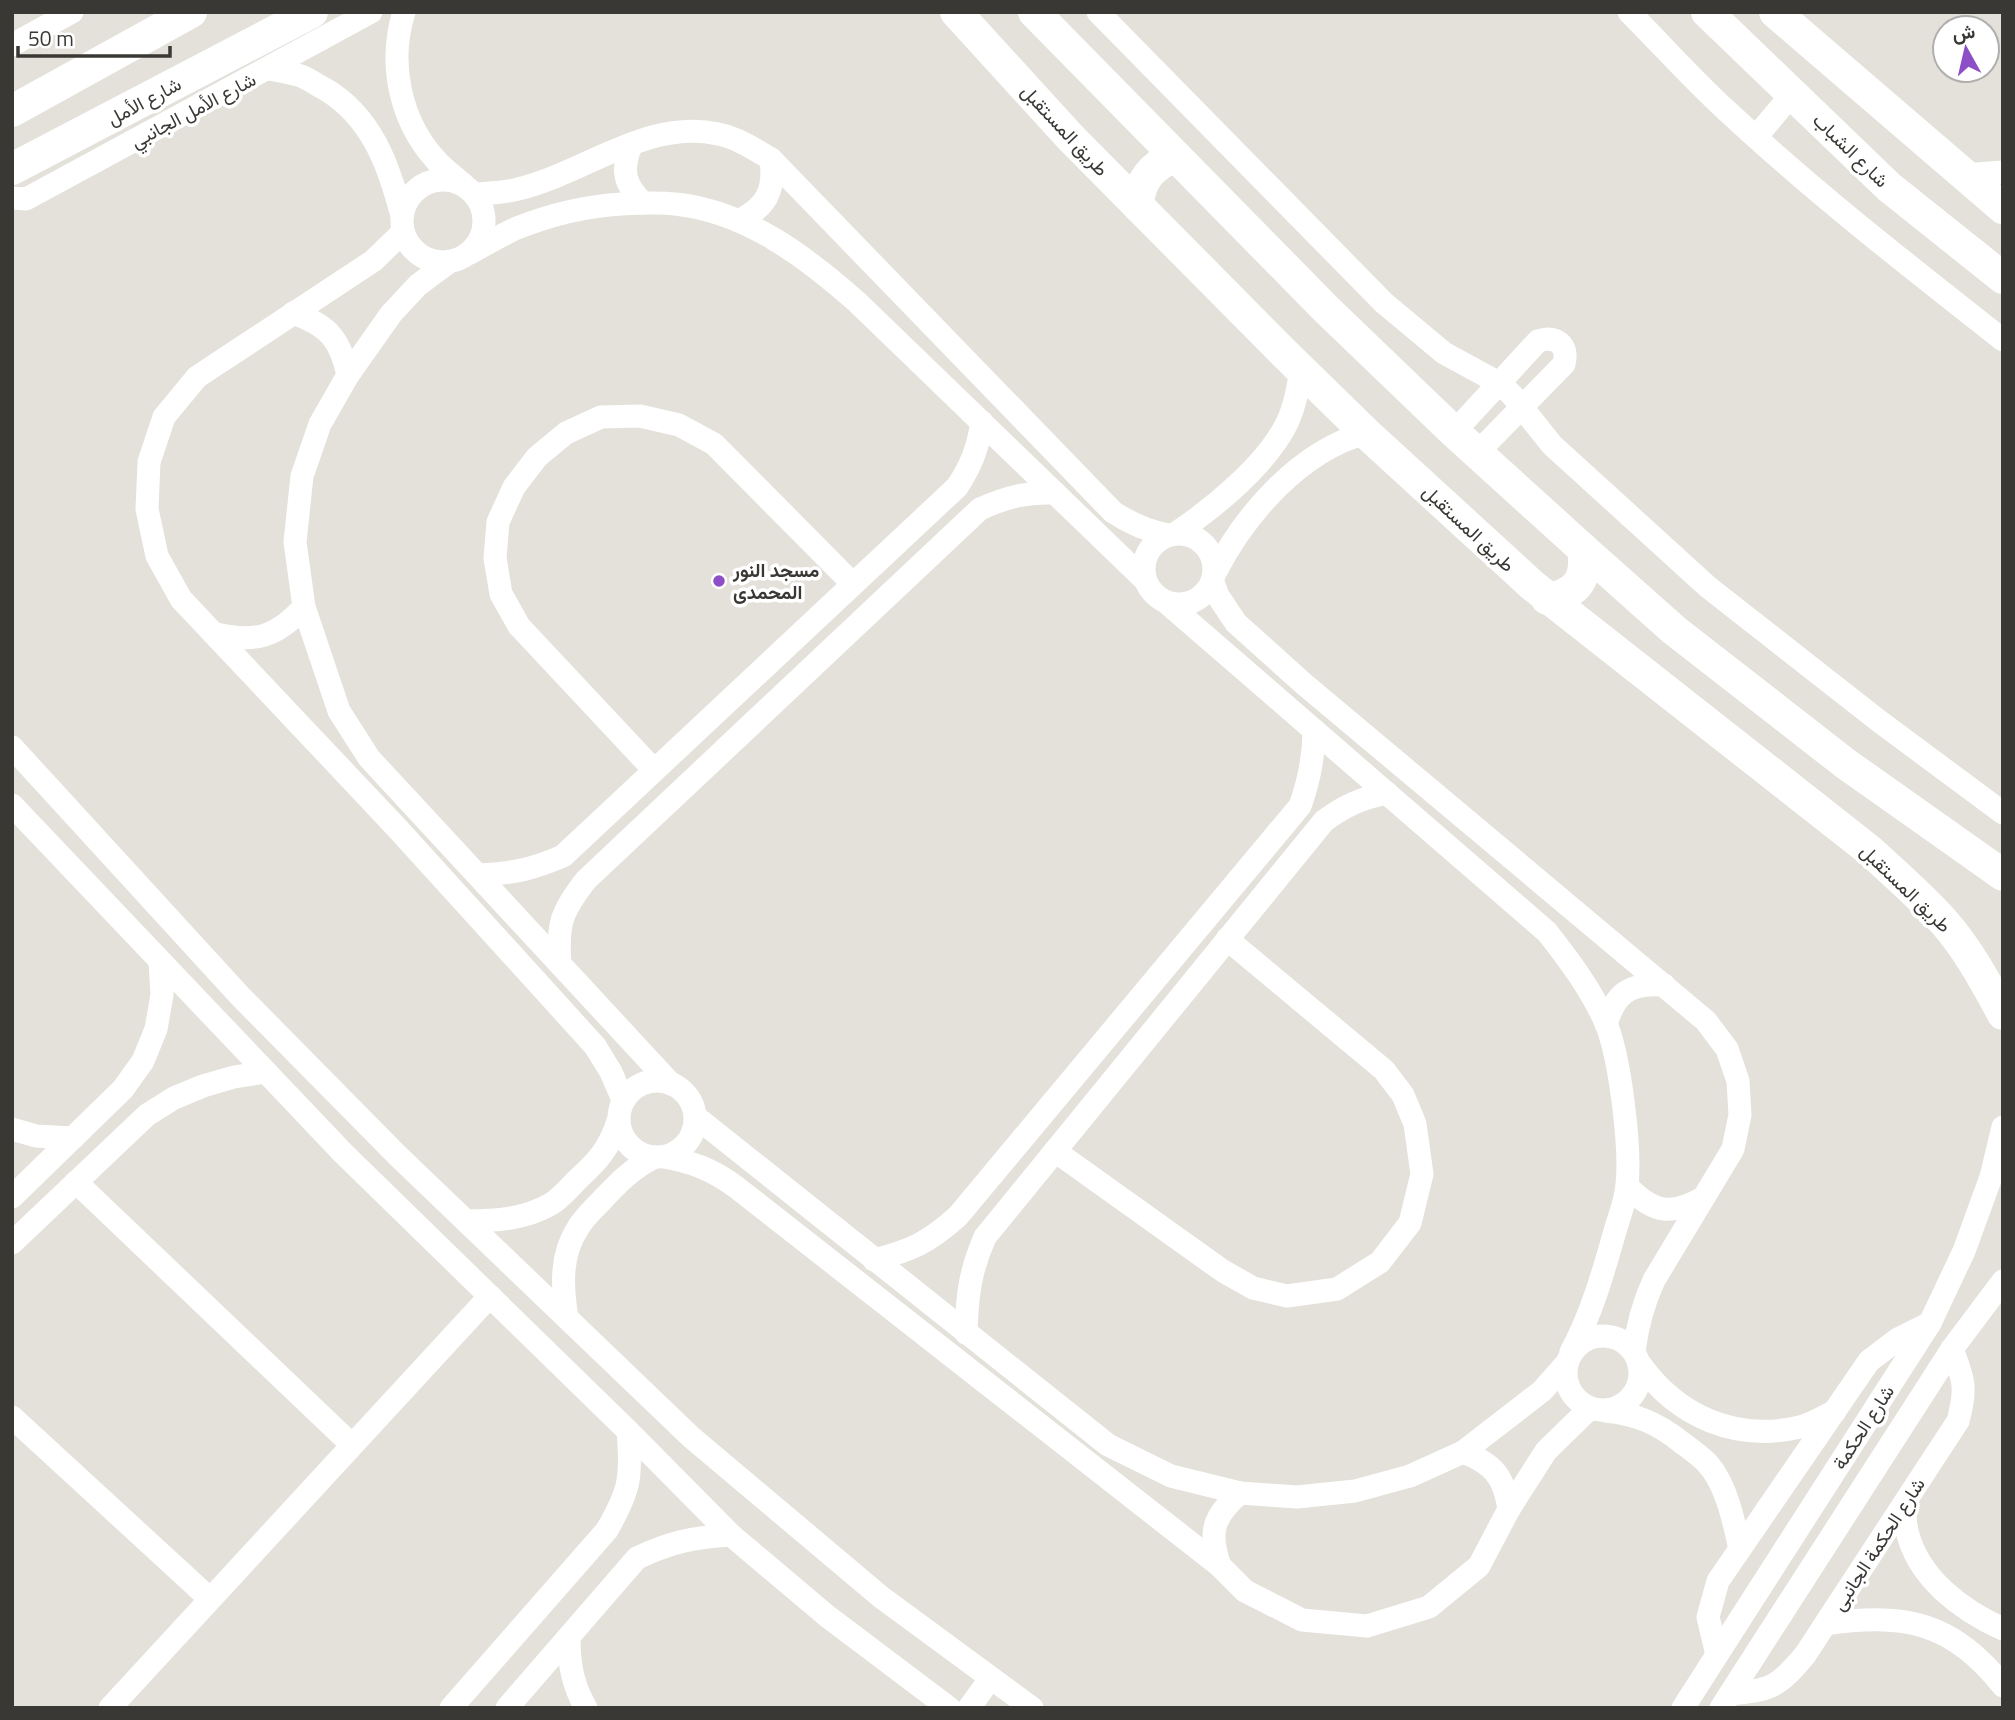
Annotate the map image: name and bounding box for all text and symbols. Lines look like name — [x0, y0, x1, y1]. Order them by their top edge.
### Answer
scale bar — [18, 14, 170, 58]
north arrow — [1931, 14, 2001, 84]
text: ش — [1950, 16, 1977, 48]
text: 50 m — [28, 22, 74, 54]
street label: شارع الأمل الجانبي — [125, 64, 262, 157]
street label: شارع الأمل — [101, 69, 186, 132]
street label: طريق المستقبل — [1015, 77, 1116, 182]
street label: شارع الشباب — [1807, 106, 1896, 194]
street label: طريق المستقبل — [1417, 477, 1522, 578]
place label: مسجد النور المحمدى — [732, 555, 819, 606]
marker: مسجد النور المحمدى — [711, 573, 727, 589]
street label: طريق المستقبل — [1854, 836, 1959, 939]
street label: شارع الحكمة — [1824, 1379, 1901, 1475]
street label: شارع الحكمة الجانبى — [1824, 1471, 1932, 1616]

